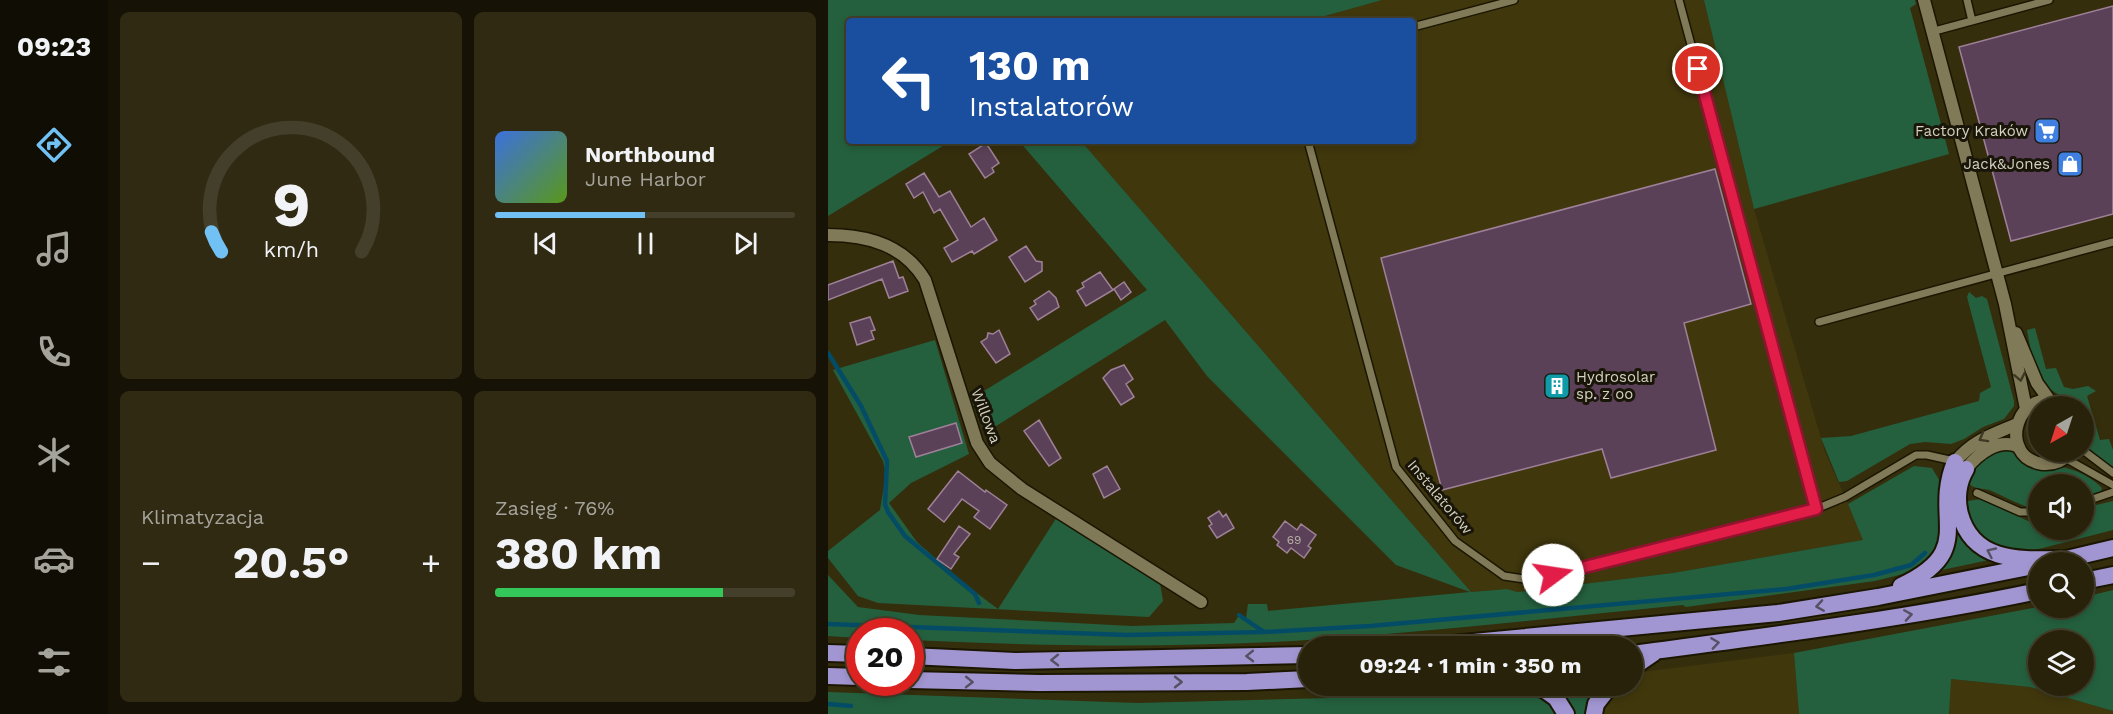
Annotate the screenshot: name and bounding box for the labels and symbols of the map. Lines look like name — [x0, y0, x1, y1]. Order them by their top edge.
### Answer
pin — [1672, 43, 1723, 94]
supermarket icon: Factory Kraków — [2032, 116, 2062, 146]
place label: Factory Kraków — [1915, 122, 2028, 140]
shop icon: Jack&Jones — [2055, 149, 2085, 179]
place label: Jack&Jones — [1964, 155, 2050, 173]
place label: Hydrosolar sp. z oo — [1576, 368, 1655, 403]
building icon: Hydrosolar sp. z oo — [1542, 371, 1572, 401]
one-way arrow — [2012, 372, 2025, 382]
street label: Willowa — [967, 386, 1005, 446]
north arrow — [2028, 396, 2094, 462]
one-way arrow — [1978, 431, 1989, 442]
street label: Instalatorów — [1404, 456, 1477, 538]
house number: 69 — [1287, 533, 1301, 547]
position arrow — [1521, 543, 1585, 607]
one-way arrow — [1987, 547, 1998, 559]
one-way arrow — [1815, 600, 1825, 612]
one-way arrow — [1903, 609, 1913, 622]
speed limit sign: 20 — [846, 618, 924, 696]
one-way arrow — [1711, 637, 1720, 649]
one-way arrow — [1245, 650, 1254, 662]
one-way arrow — [1050, 654, 1059, 666]
one-way arrow — [964, 676, 973, 688]
one-way arrow — [1173, 676, 1182, 688]

